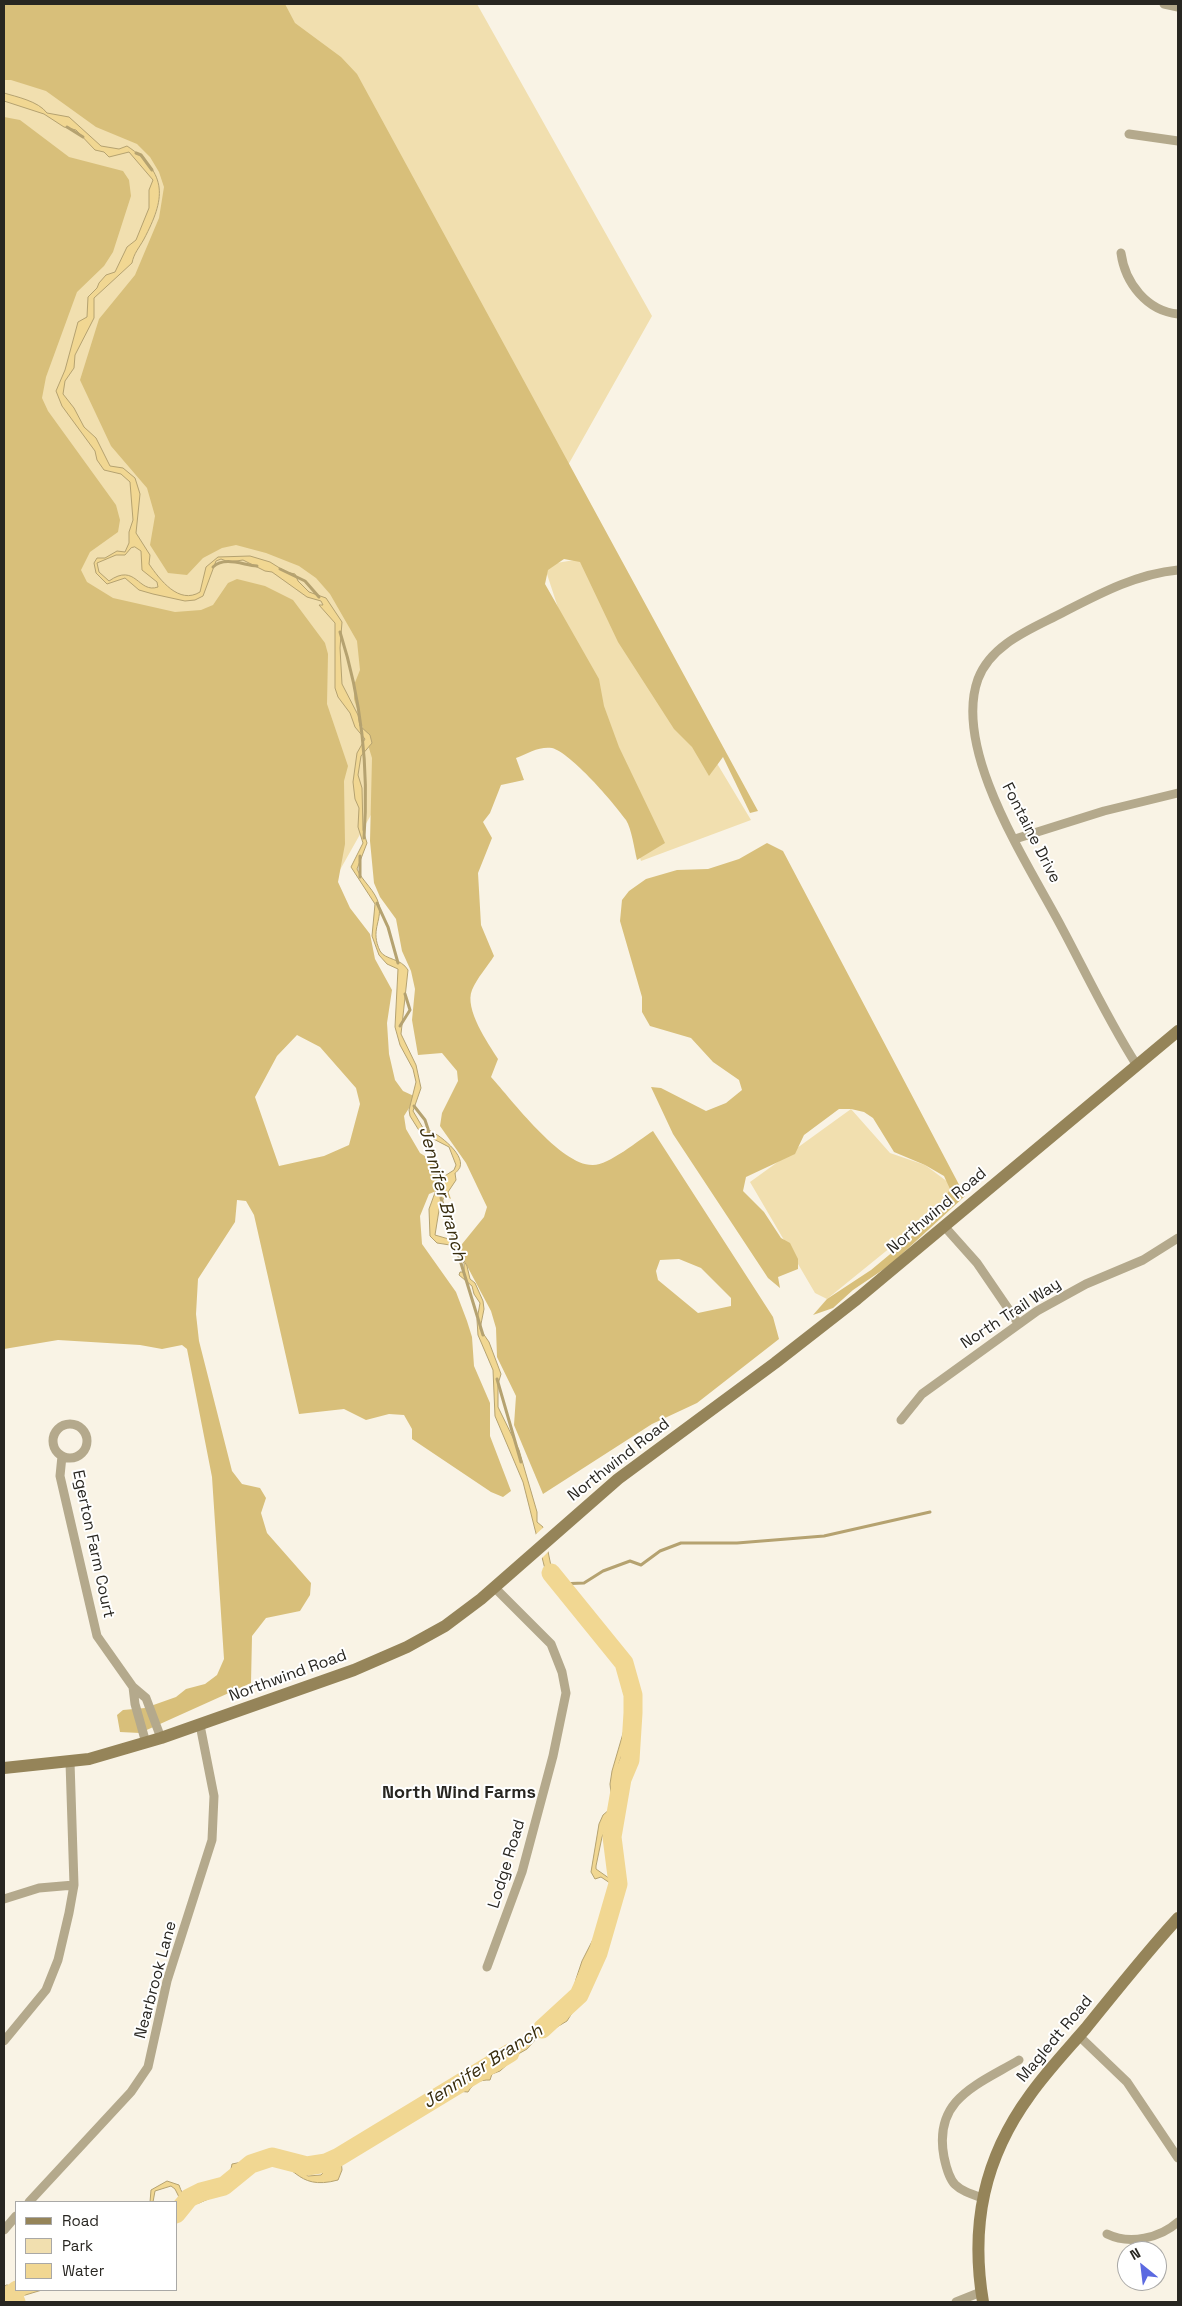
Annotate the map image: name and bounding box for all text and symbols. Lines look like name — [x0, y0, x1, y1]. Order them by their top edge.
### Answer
street label: Fontaine Drive — [997, 780, 1065, 886]
water label: Jennifer Branch — [414, 1124, 470, 1264]
street label: Northwind Road — [883, 1164, 991, 1258]
street label: North Trail Way — [957, 1274, 1065, 1354]
street label: Northwind Road — [564, 1414, 674, 1506]
street label: Egerton Farm Court — [68, 1468, 118, 1620]
street label: Northwind Road — [227, 1646, 349, 1706]
district label: North Wind Farms — [382, 1782, 536, 1804]
street label: Lodge Road — [484, 1817, 530, 1911]
street label: Nearbrook Lane — [131, 1919, 181, 2041]
street label: Magledt Road — [1013, 1992, 1097, 2086]
water label: Jennifer Branch — [419, 2020, 547, 2114]
legend — [15, 2201, 178, 2291]
text: Road — [62, 2211, 99, 2230]
text: Park — [62, 2236, 93, 2255]
north arrow — [1117, 2241, 1167, 2291]
text: N — [1127, 2244, 1144, 2264]
text: Water — [62, 2261, 104, 2280]

